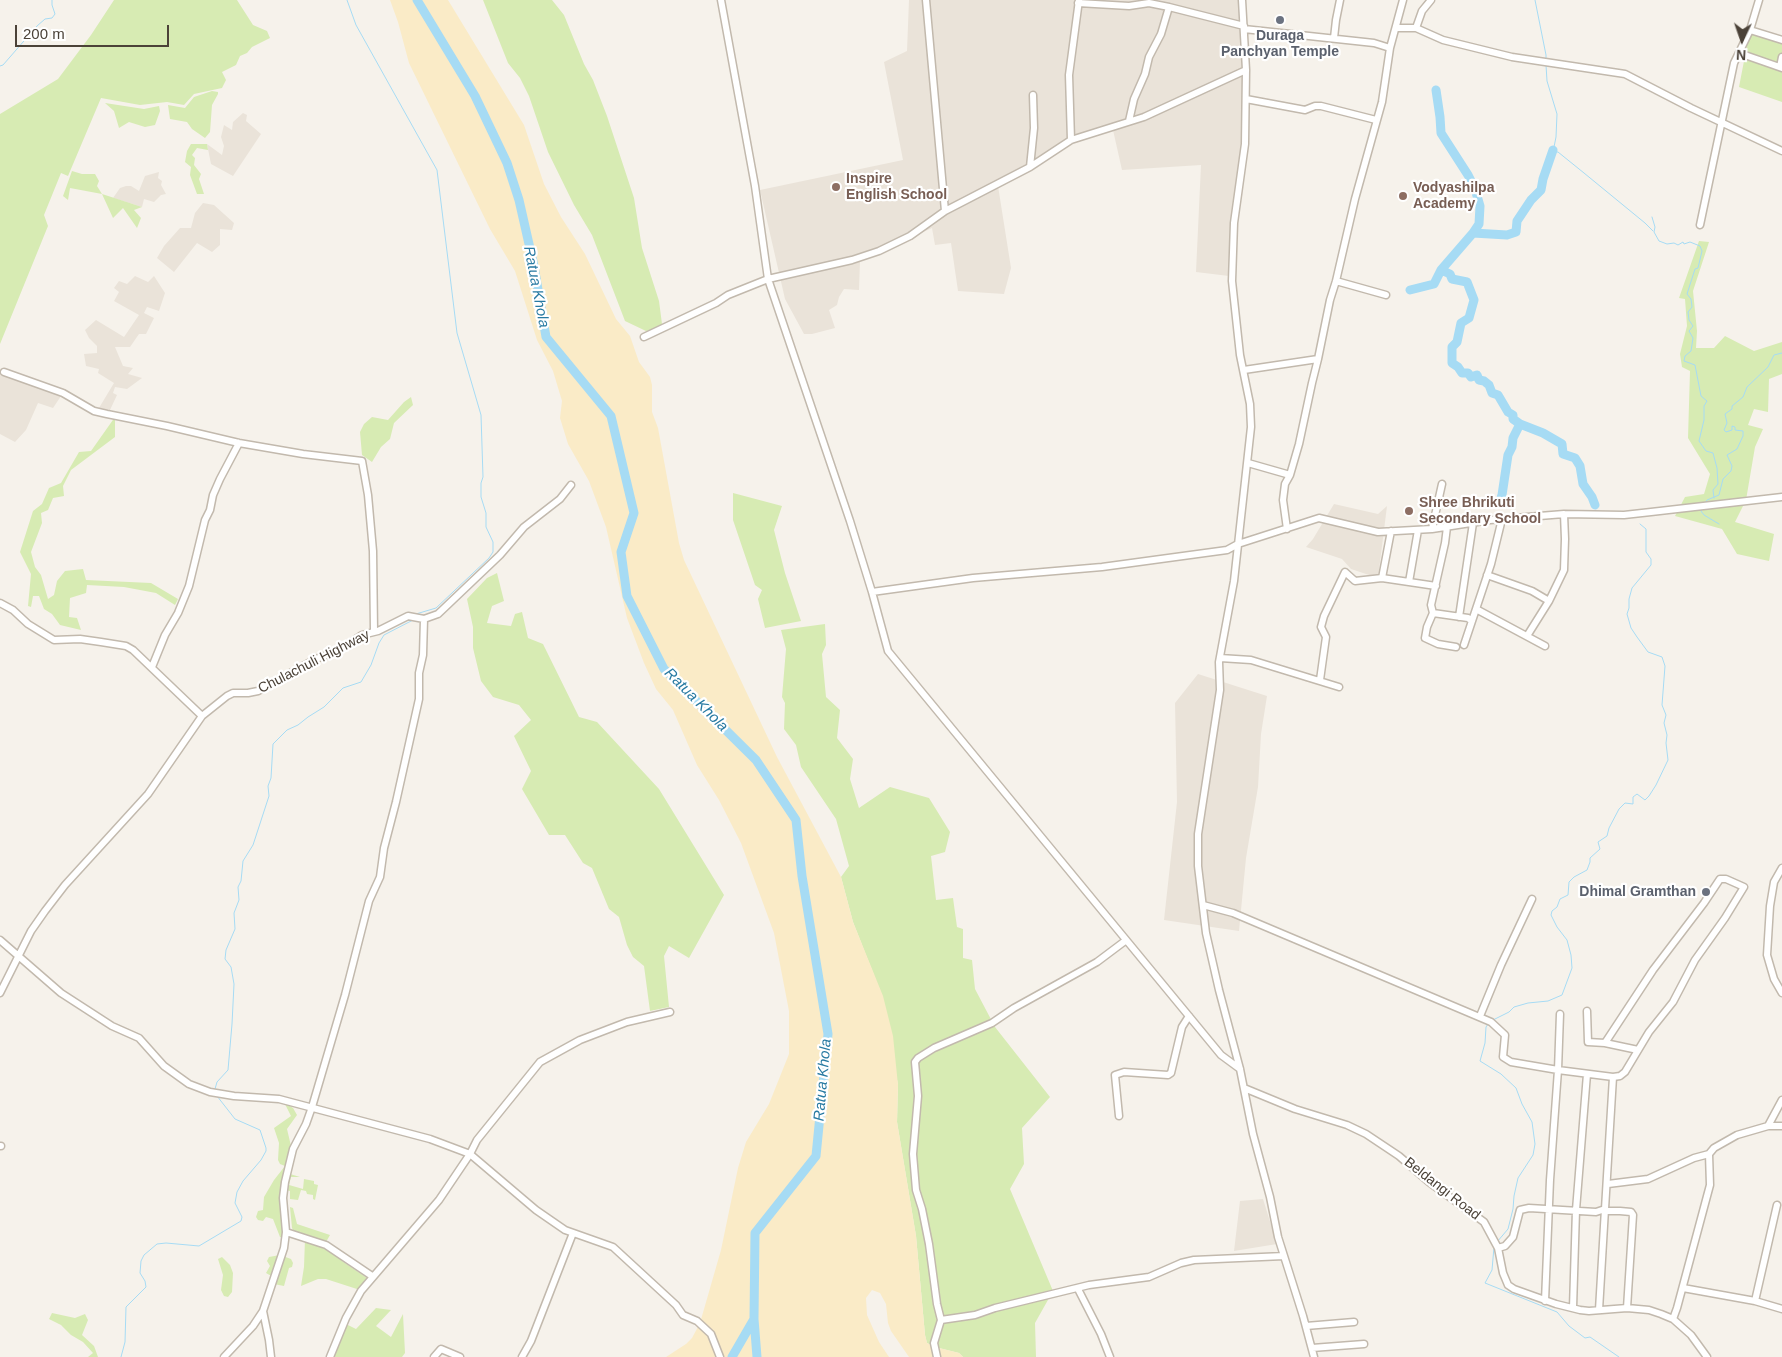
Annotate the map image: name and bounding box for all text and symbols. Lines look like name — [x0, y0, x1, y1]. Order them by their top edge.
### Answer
marker: Duraga Panchyan Temple — [1274, 14, 1286, 26]
scale bar — [18, 15, 171, 47]
north arrow — [1717, 15, 1767, 65]
text: 200 m — [23, 25, 65, 42]
place label: Duraga Panchyan Temple — [1221, 28, 1339, 60]
text: N — [1736, 47, 1747, 63]
place label: Inspire English School — [846, 171, 947, 203]
place label: Vodyashilpa Academy — [1413, 180, 1494, 212]
marker: Inspire English School — [830, 181, 842, 193]
marker: Vodyashilpa Academy — [1397, 190, 1409, 202]
water label: Ratua Khola — [519, 245, 553, 329]
place label: Shree Bhrikuti Secondary School — [1419, 495, 1541, 528]
marker: Shree Bhrikuti Secondary School — [1403, 505, 1415, 517]
street label: Chulachuli Highway — [255, 627, 373, 697]
water label: Ratua Khola — [660, 664, 732, 736]
place label: Dhimal Gramthan — [1579, 884, 1696, 900]
marker: Dhimal Gramthan — [1700, 886, 1712, 898]
water label: Ratua Khola — [810, 1038, 836, 1122]
street label: Beldangi Road — [1401, 1154, 1483, 1224]

